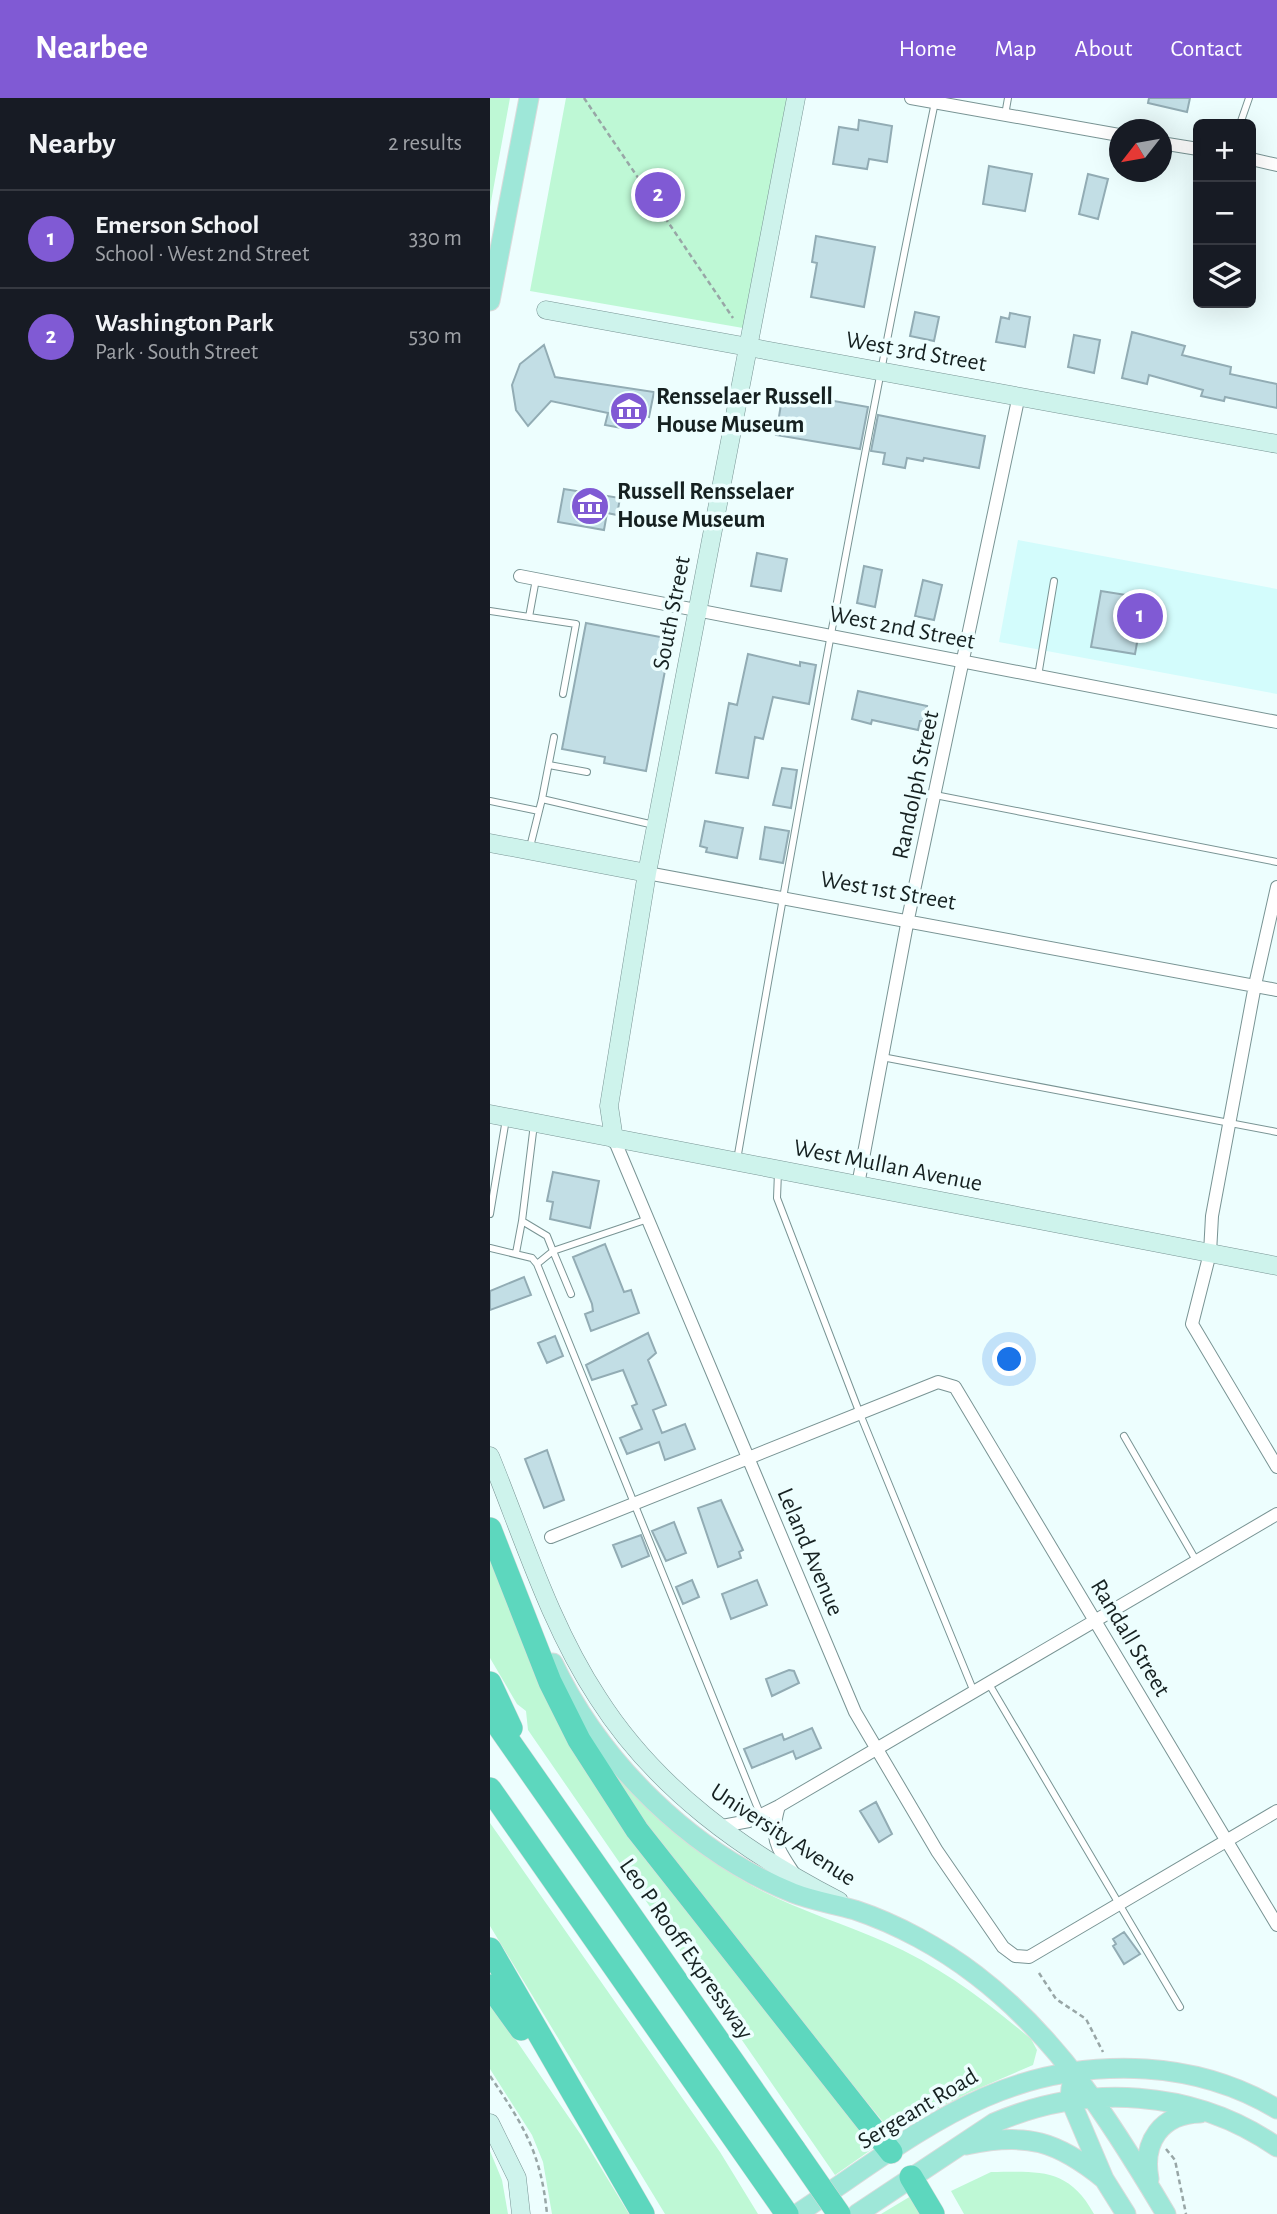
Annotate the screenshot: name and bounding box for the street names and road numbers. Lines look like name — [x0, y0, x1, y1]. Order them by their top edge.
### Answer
street label: West 3rd Street — [844, 328, 989, 376]
street label: South Street — [649, 554, 695, 672]
street label: West 2nd Street — [827, 602, 977, 654]
street label: Randolph Street — [889, 708, 944, 862]
street label: West 1st Street — [818, 867, 958, 915]
street label: West Mullan Avenue — [792, 1136, 984, 1196]
street label: Leland Avenue — [772, 1485, 848, 1619]
street label: Randall Street — [1086, 1575, 1174, 1701]
street label: University Avenue — [706, 1779, 860, 1891]
street label: Leo P Rooff Expressway — [615, 1854, 757, 2044]
street label: Sergeant Road — [854, 2064, 982, 2154]

